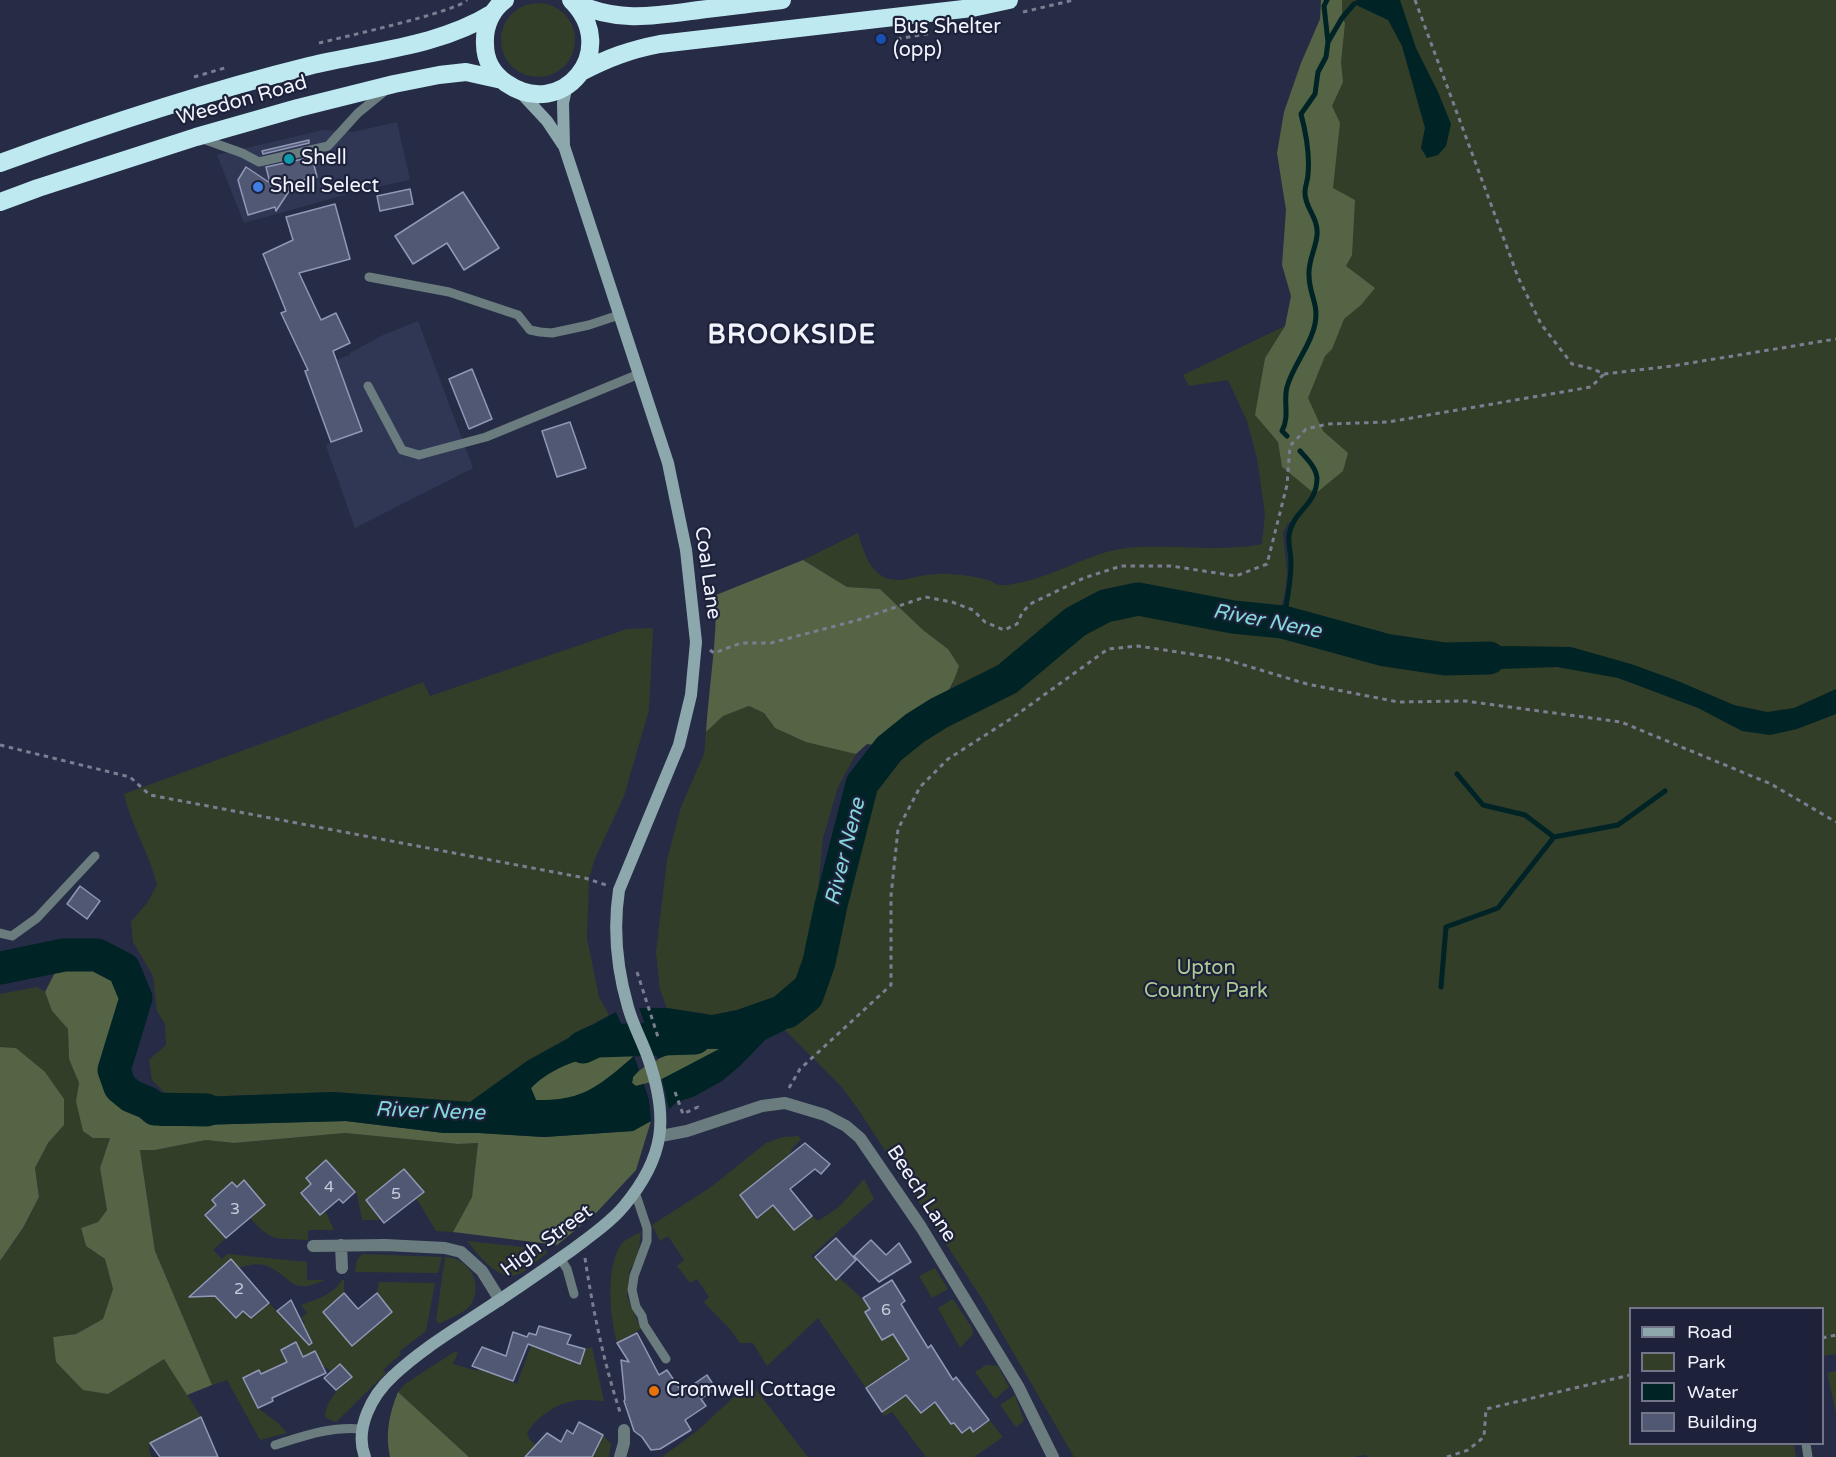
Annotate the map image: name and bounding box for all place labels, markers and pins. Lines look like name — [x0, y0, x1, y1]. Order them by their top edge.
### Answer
place label: Bus Shelter (opp) — [893, 16, 1001, 63]
marker: Bus Shelter (opp) — [874, 32, 888, 46]
place label: Shell — [301, 147, 347, 171]
marker: Shell — [282, 152, 296, 166]
place label: Shell Select — [270, 175, 379, 199]
marker: Shell Select — [251, 180, 265, 194]
place label: Cromwell Cottage — [666, 1379, 836, 1403]
marker: Cromwell Cottage — [647, 1384, 661, 1398]

